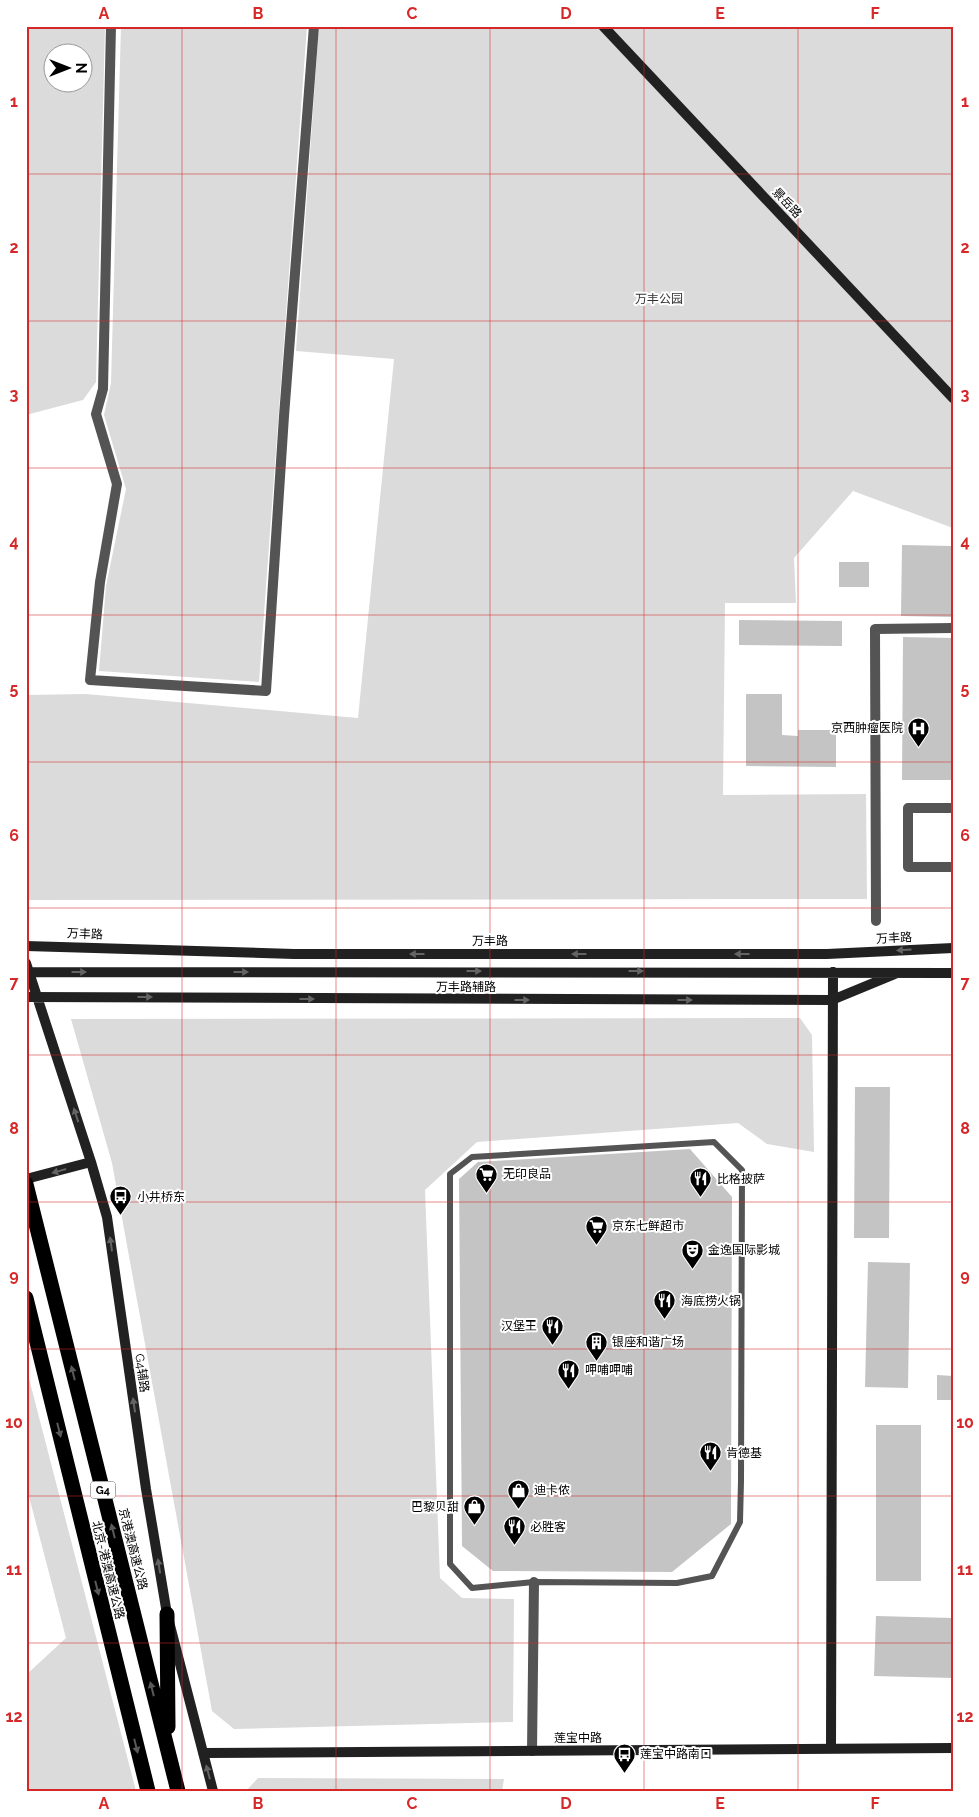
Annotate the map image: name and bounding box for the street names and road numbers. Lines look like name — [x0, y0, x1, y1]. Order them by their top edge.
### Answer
street label: 景岳路 — [770, 185, 804, 221]
street label: 万丰路 — [67, 926, 103, 942]
street label: 万丰路 — [876, 930, 912, 946]
street label: 万丰路 — [472, 934, 508, 948]
street label: 万丰路辅路 — [436, 980, 496, 994]
street label: G4辅路 — [132, 1353, 152, 1393]
road number: G4 — [90, 1482, 116, 1498]
street label: 京港澳高速公路 — [116, 1507, 150, 1591]
street label: 北京-港澳高速公路 — [89, 1519, 127, 1621]
street label: 莲宝中路 — [554, 1731, 602, 1745]

